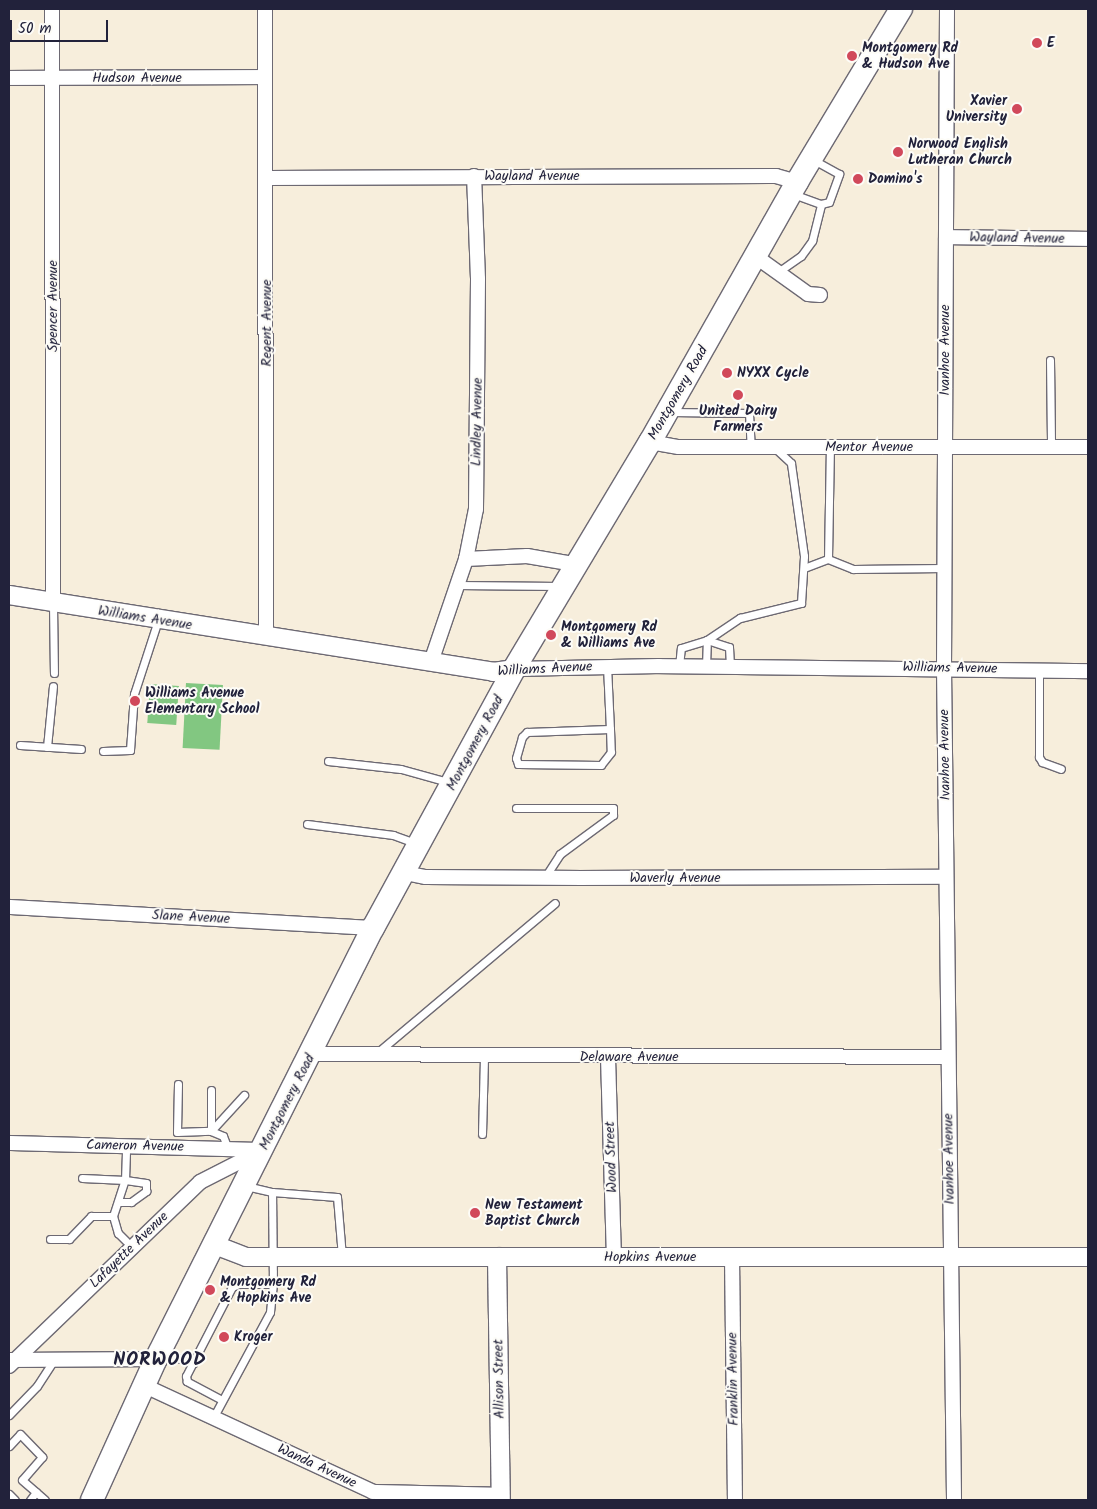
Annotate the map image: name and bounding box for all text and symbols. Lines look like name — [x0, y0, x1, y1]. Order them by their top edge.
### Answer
scale bar — [12, 10, 110, 42]
text: 50 m — [18, 17, 52, 41]
place label: E — [1047, 35, 1055, 51]
marker: E — [1031, 37, 1043, 49]
place label: Montgomery Rd & Hudson Ave — [862, 40, 958, 72]
marker: Montgomery Rd & Hudson Ave — [846, 50, 858, 62]
street label: Hudson Avenue — [92, 70, 182, 86]
place label: Xavier University — [946, 93, 1007, 125]
marker: Xavier University — [1011, 103, 1023, 115]
place label: Norwood English Lutheran Church — [908, 136, 1012, 168]
marker: Norwood English Lutheran Church — [892, 146, 904, 158]
street label: Wayland Avenue — [484, 168, 580, 184]
place label: Domino's — [868, 171, 923, 187]
marker: Domino's — [852, 173, 864, 185]
street label: Wayland Avenue — [969, 229, 1065, 247]
street label: Spencer Avenue — [45, 260, 61, 352]
street label: Regent Avenue — [259, 279, 275, 367]
street label: Ivanhoe Avenue — [937, 304, 953, 396]
street label: Montgomery Road — [644, 343, 712, 443]
place label: NYXX Cycle — [737, 365, 809, 381]
marker: NYXX Cycle — [721, 367, 733, 379]
street label: Lindley Avenue — [468, 378, 486, 466]
marker: United Dairy Farmers — [732, 389, 744, 401]
place label: United Dairy Farmers — [699, 403, 777, 436]
street label: Mentor Avenue — [825, 439, 913, 455]
street label: Williams Avenue — [97, 602, 193, 634]
place label: Montgomery Rd & Williams Ave — [561, 619, 657, 652]
marker: Montgomery Rd & Williams Ave — [545, 629, 557, 641]
street label: Williams Avenue — [497, 658, 593, 680]
street label: Williams Avenue — [902, 659, 998, 677]
place label: Williams Avenue Elementary School — [145, 685, 259, 718]
street label: Montgomery Road — [443, 692, 507, 794]
marker: Williams Avenue Elementary School — [129, 695, 141, 707]
street label: Ivanhoe Avenue — [936, 709, 954, 801]
street label: Waverly Avenue — [629, 870, 721, 886]
street label: Slane Avenue — [152, 907, 230, 927]
street label: Delaware Avenue — [579, 1049, 679, 1065]
street label: Montgomery Road — [256, 1051, 318, 1153]
street label: Ivanhoe Avenue — [940, 1113, 958, 1205]
street label: Wood Street — [601, 1121, 621, 1193]
street label: Cameron Avenue — [86, 1137, 184, 1155]
place label: New Testament Baptist Church — [485, 1197, 583, 1230]
marker: New Testament Baptist Church — [469, 1207, 481, 1219]
street label: Lafayette Avenue — [86, 1208, 172, 1292]
street label: Hopkins Avenue — [604, 1249, 696, 1265]
place label: Montgomery Rd & Hopkins Ave — [220, 1274, 316, 1306]
marker: Montgomery Rd & Hopkins Ave — [204, 1284, 216, 1296]
place label: Kroger — [234, 1329, 273, 1345]
marker: Kroger — [218, 1331, 230, 1343]
street label: Franklin Avenue — [724, 1332, 742, 1426]
street label: Allison Street — [490, 1339, 508, 1419]
district label: NORWOOD — [112, 1350, 208, 1372]
street label: Wanda Avenue — [275, 1440, 359, 1492]

